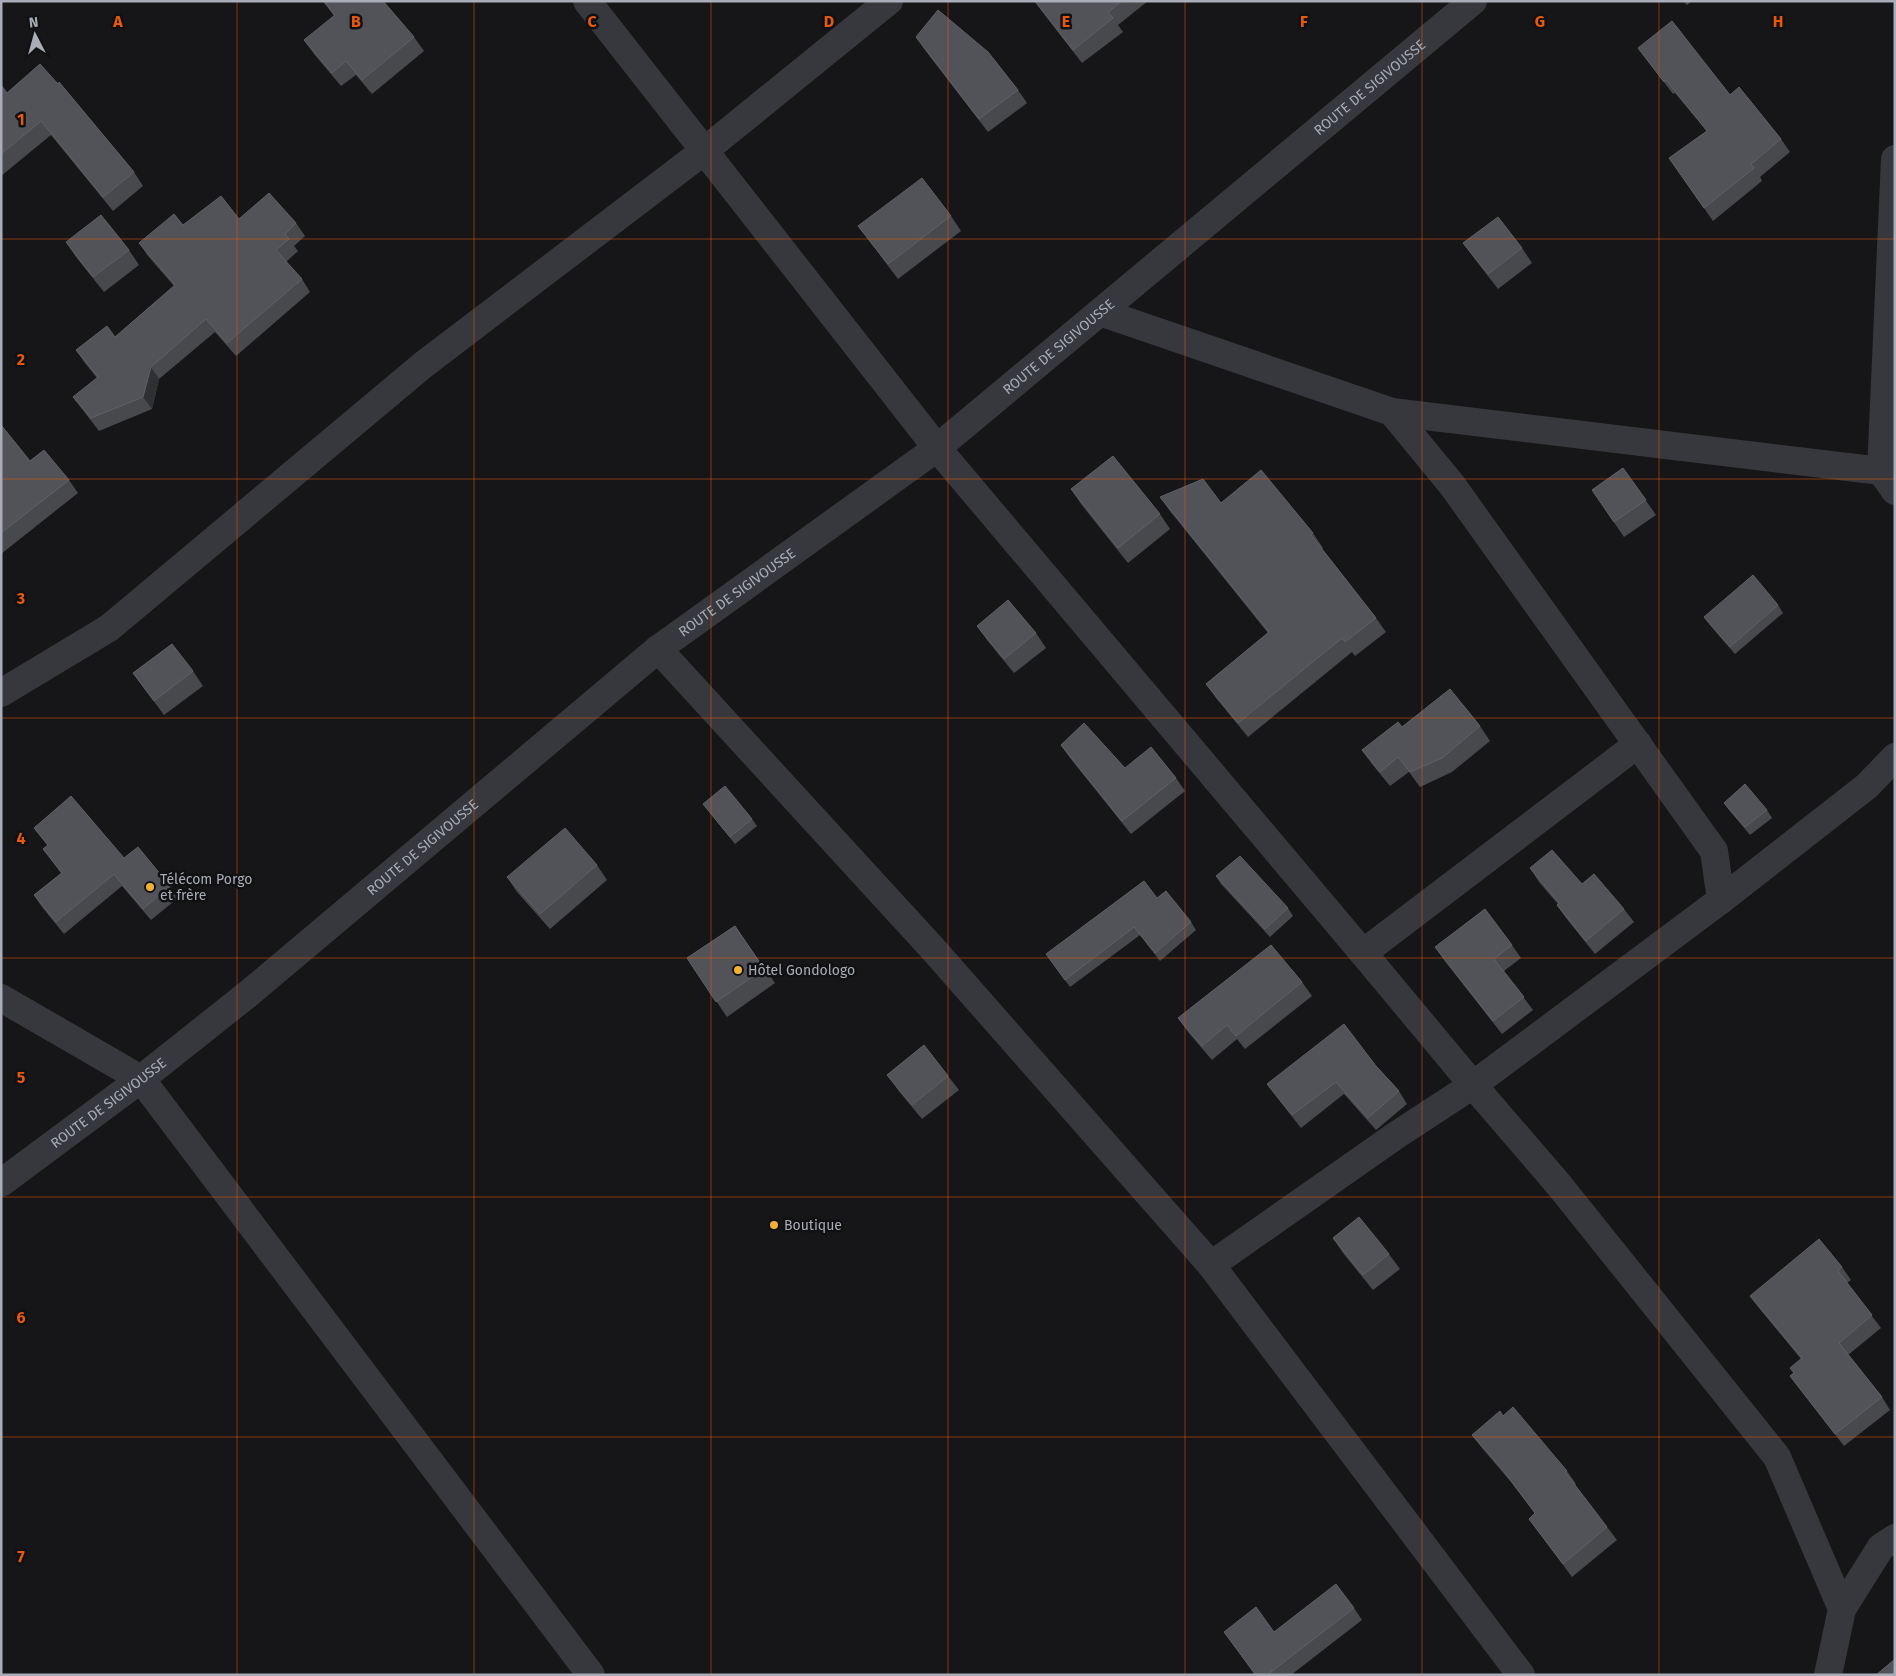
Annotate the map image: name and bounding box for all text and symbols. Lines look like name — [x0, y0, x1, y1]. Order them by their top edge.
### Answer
north arrow — [10, 10, 60, 60]
text: A — [112, 12, 123, 31]
text: B — [351, 12, 361, 31]
text: C — [587, 12, 597, 31]
text: D — [824, 12, 834, 31]
text: E — [1062, 12, 1070, 31]
text: F — [1300, 12, 1308, 31]
text: G — [1535, 12, 1545, 31]
text: H — [1773, 12, 1783, 31]
text: N — [28, 14, 39, 32]
street label: ROUTE DE SIGIVOUSSE — [1310, 36, 1429, 139]
text: 1 — [17, 110, 25, 129]
street label: ROUTE DE SIGIVOUSSE — [999, 295, 1118, 398]
text: 2 — [17, 350, 25, 369]
street label: ROUTE DE SIGIVOUSSE — [675, 544, 799, 640]
text: 3 — [16, 589, 25, 608]
street label: ROUTE DE SIGIVOUSSE — [363, 796, 481, 899]
text: 4 — [16, 829, 26, 848]
place label: Télécom Porgo et frère — [160, 871, 252, 904]
marker: Télécom Porgo et frère — [144, 881, 156, 893]
place label: Hôtel Gondologo — [748, 962, 855, 979]
marker: Hôtel Gondologo — [732, 964, 744, 976]
street label: ROUTE DE SIGIVOUSSE — [47, 1054, 169, 1152]
text: 5 — [17, 1068, 26, 1087]
place label: Boutique — [784, 1217, 842, 1234]
marker: Boutique — [768, 1219, 780, 1231]
text: 6 — [16, 1308, 26, 1327]
text: 7 — [17, 1547, 25, 1566]

